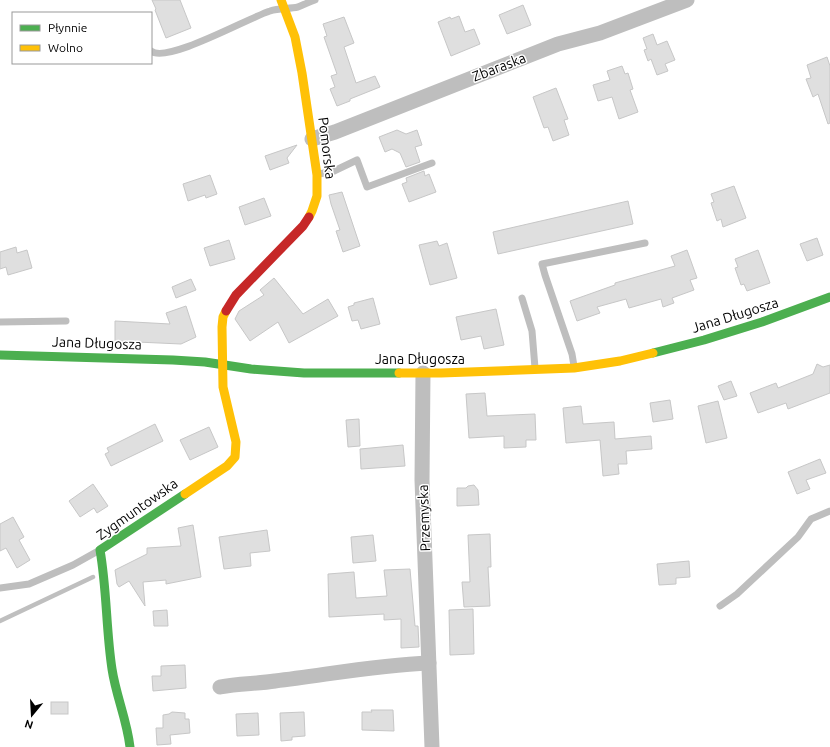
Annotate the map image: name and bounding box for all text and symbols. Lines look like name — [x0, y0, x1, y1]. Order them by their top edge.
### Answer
legend — [12, 12, 152, 64]
text: Płynnie — [48, 21, 87, 34]
text: Wolno — [48, 41, 83, 54]
street label: Zbaraska — [470, 49, 528, 85]
street label: Pomorska — [315, 116, 339, 180]
street label: Jana Długosza — [690, 294, 780, 336]
street label: Jana Długosza — [52, 333, 142, 353]
street label: Jana Długosza — [375, 351, 465, 367]
street label: Zygmuntowska — [93, 475, 181, 543]
street label: Przemyska — [415, 484, 433, 552]
north arrow — [12, 695, 52, 735]
text: N — [23, 718, 35, 731]

